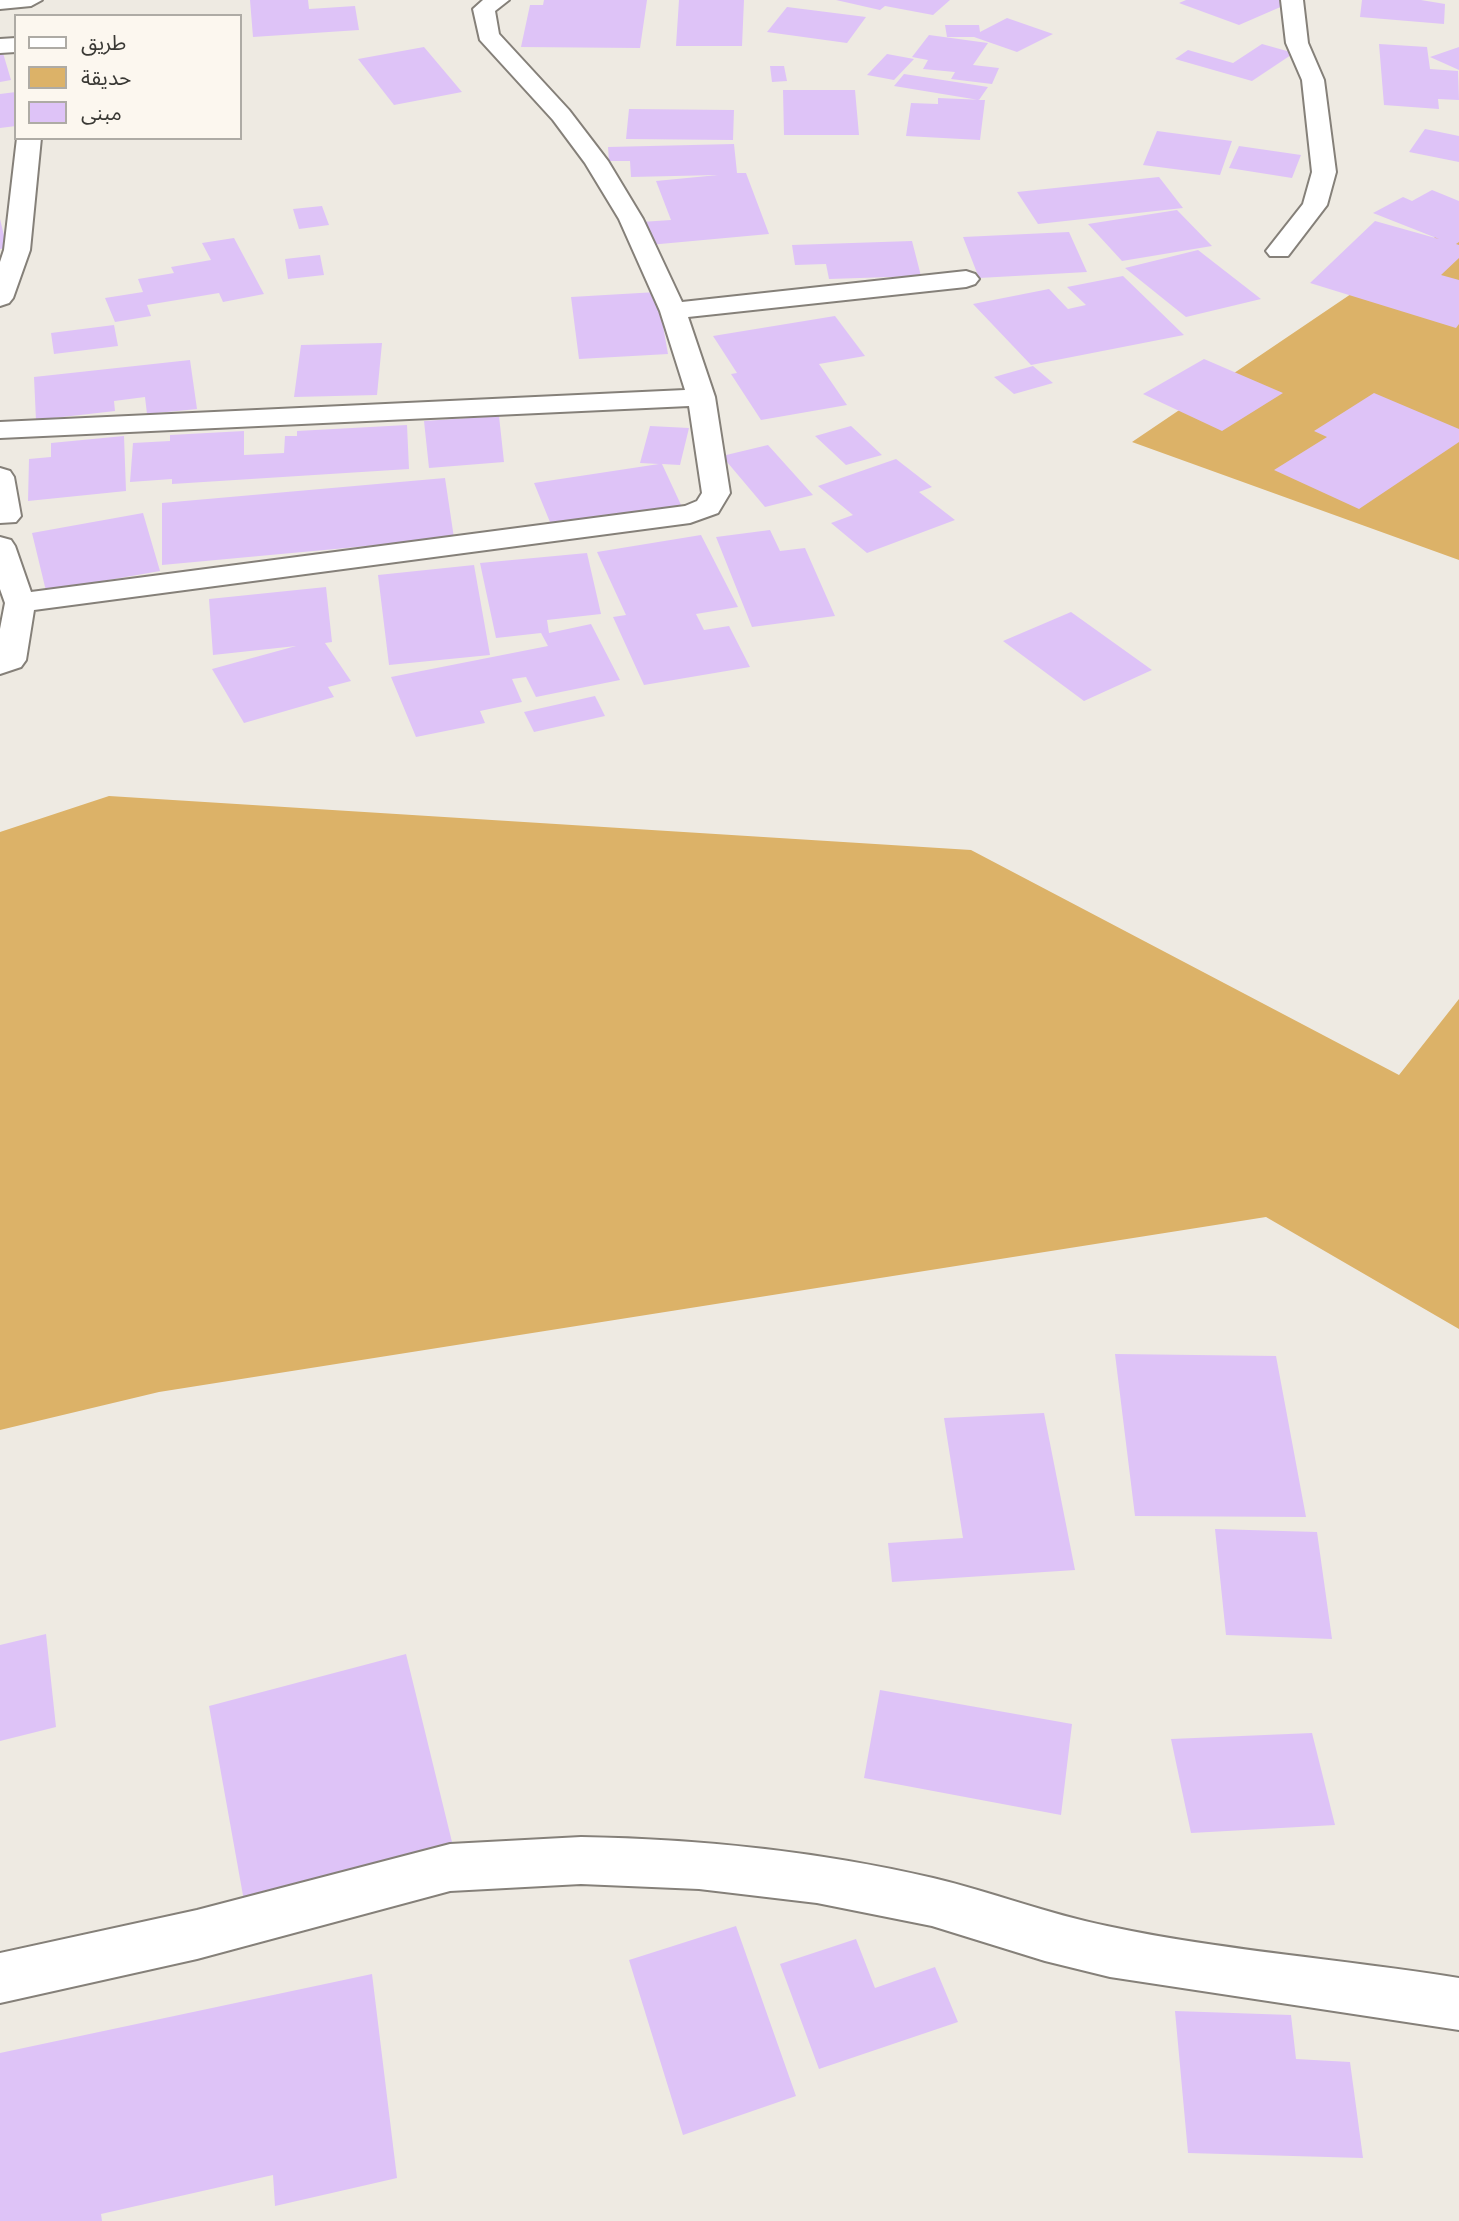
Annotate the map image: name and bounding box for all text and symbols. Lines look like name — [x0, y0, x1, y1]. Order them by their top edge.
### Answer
legend — [14, 14, 242, 140]
text: طريق — [81, 21, 126, 65]
text: حديقة — [81, 56, 131, 100]
text: مبنى — [81, 91, 122, 135]

